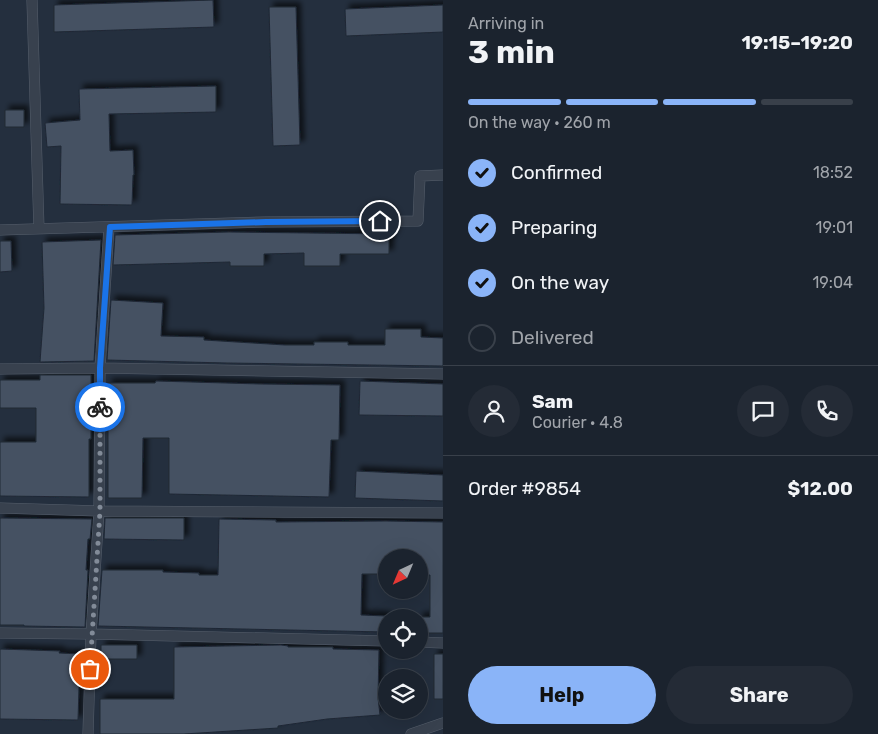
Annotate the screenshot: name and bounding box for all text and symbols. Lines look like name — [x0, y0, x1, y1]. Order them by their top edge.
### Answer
text: Arriving in — [468, 14, 544, 33]
text: 19:15–19:20 — [741, 31, 853, 54]
text: 3 min — [468, 33, 555, 71]
text: On the way · 260 m — [468, 113, 611, 132]
icon: check — [468, 159, 496, 187]
text: Confirmed — [511, 161, 602, 184]
text: 18:52 — [813, 163, 853, 182]
pin — [359, 200, 401, 242]
icon: home — [366, 207, 394, 235]
icon: check — [468, 214, 496, 242]
text: Preparing — [511, 216, 597, 239]
text: 19:01 — [816, 218, 853, 237]
icon: check — [468, 269, 496, 297]
text: On the way — [511, 271, 609, 294]
text: 19:04 — [812, 273, 853, 292]
text: Delivered — [511, 326, 594, 349]
courier — [75, 382, 125, 432]
button: person — [468, 385, 520, 437]
button: chat — [737, 385, 789, 437]
button: phone — [801, 385, 853, 437]
text: Sam — [532, 390, 573, 413]
icon: bike — [86, 393, 114, 421]
text: Courier · 4.8 — [532, 413, 623, 432]
text: Order #9854 — [468, 477, 581, 500]
text: $12.00 — [787, 477, 853, 500]
north arrow — [378, 549, 428, 599]
map controls — [378, 549, 428, 719]
button: locate — [378, 609, 428, 659]
pin — [69, 648, 111, 690]
icon: bag — [76, 655, 104, 683]
button: Help — [468, 666, 656, 724]
button: Share — [666, 666, 853, 724]
button: layers — [378, 669, 428, 719]

